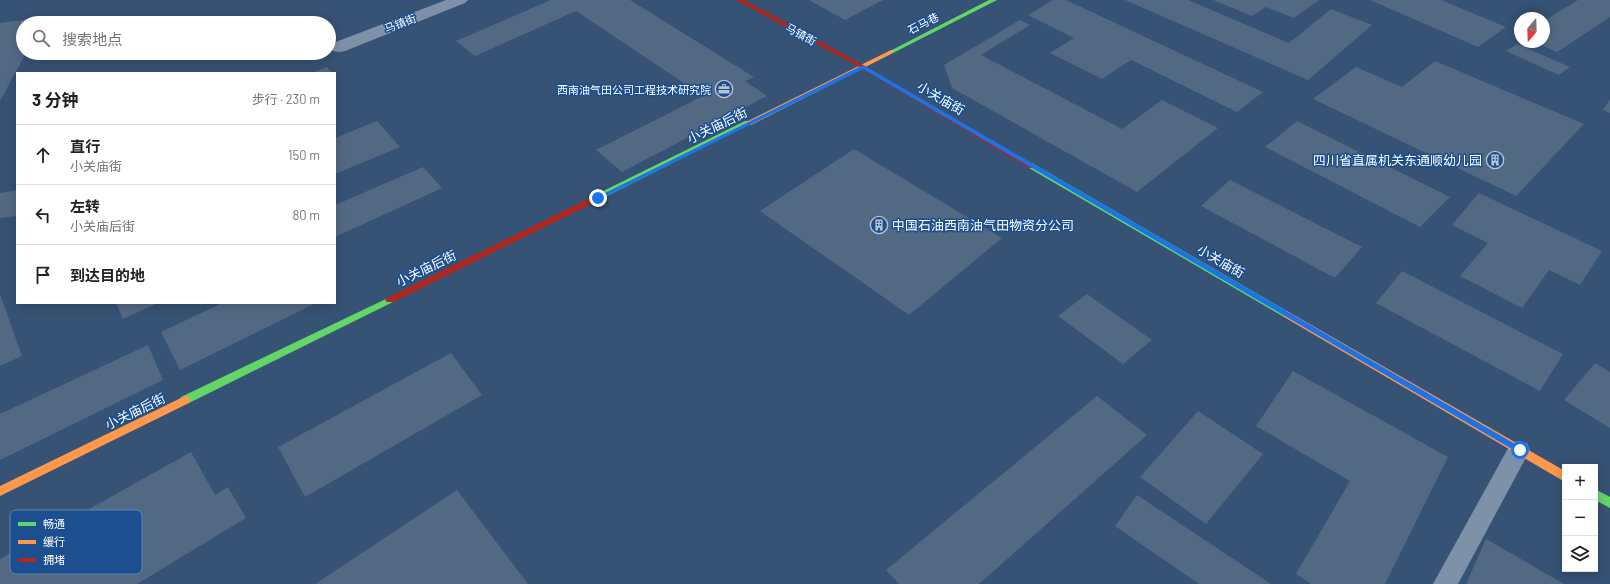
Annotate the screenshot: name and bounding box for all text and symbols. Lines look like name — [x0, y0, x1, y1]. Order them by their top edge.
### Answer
street label: 石马巷 — [905, 10, 941, 36]
street label: 马镇街 — [382, 11, 418, 35]
north arrow — [1514, 12, 1550, 48]
search box — [16, 16, 336, 60]
street label: 马镇街 — [783, 20, 819, 48]
icon: search — [30, 27, 52, 49]
text: 搜索地点 — [62, 30, 122, 48]
street label: 小关庙街 — [914, 78, 968, 118]
office icon: 西南油气田公司工程技术研究院 — [714, 79, 734, 99]
place label: 西南油气田公司工程技术研究院 — [557, 83, 711, 96]
text: 3 分钟 — [32, 89, 79, 109]
text: 步行 · 230 m — [252, 91, 320, 107]
street label: 小关庙后街 — [684, 104, 750, 146]
text: 直行 — [70, 137, 100, 155]
icon: ahead — [32, 144, 54, 166]
text: 150 m — [288, 147, 320, 163]
building icon: 四川省直属机关东通顺幼儿园 — [1485, 150, 1505, 170]
place label: 四川省直属机关东通顺幼儿园 — [1313, 152, 1482, 168]
text: 小关庙街 — [70, 158, 122, 174]
route end — [589, 189, 607, 207]
text: 左转 — [70, 197, 100, 215]
icon: left — [32, 204, 54, 226]
text: 80 m — [293, 207, 320, 223]
building icon: 中国石油西南油气田物资分公司 — [869, 215, 889, 235]
place label: 中国石油西南油气田物资分公司 — [892, 217, 1074, 233]
text: 小关庙后街 — [70, 218, 135, 234]
street label: 小关庙街 — [1194, 241, 1248, 281]
street label: 小关庙后街 — [393, 247, 459, 289]
icon: arrive — [32, 264, 54, 286]
text: 到达目的地 — [70, 266, 145, 284]
street label: 小关庙后街 — [102, 390, 168, 432]
route start — [1511, 441, 1529, 459]
map controls — [1562, 464, 1598, 572]
button: + — [1562, 464, 1598, 500]
button: − — [1562, 500, 1598, 536]
legend — [10, 510, 142, 574]
text: 畅通 — [43, 517, 65, 530]
text: 缓行 — [43, 535, 65, 548]
button: layers — [1562, 536, 1598, 572]
text: 拥堵 — [43, 553, 65, 566]

